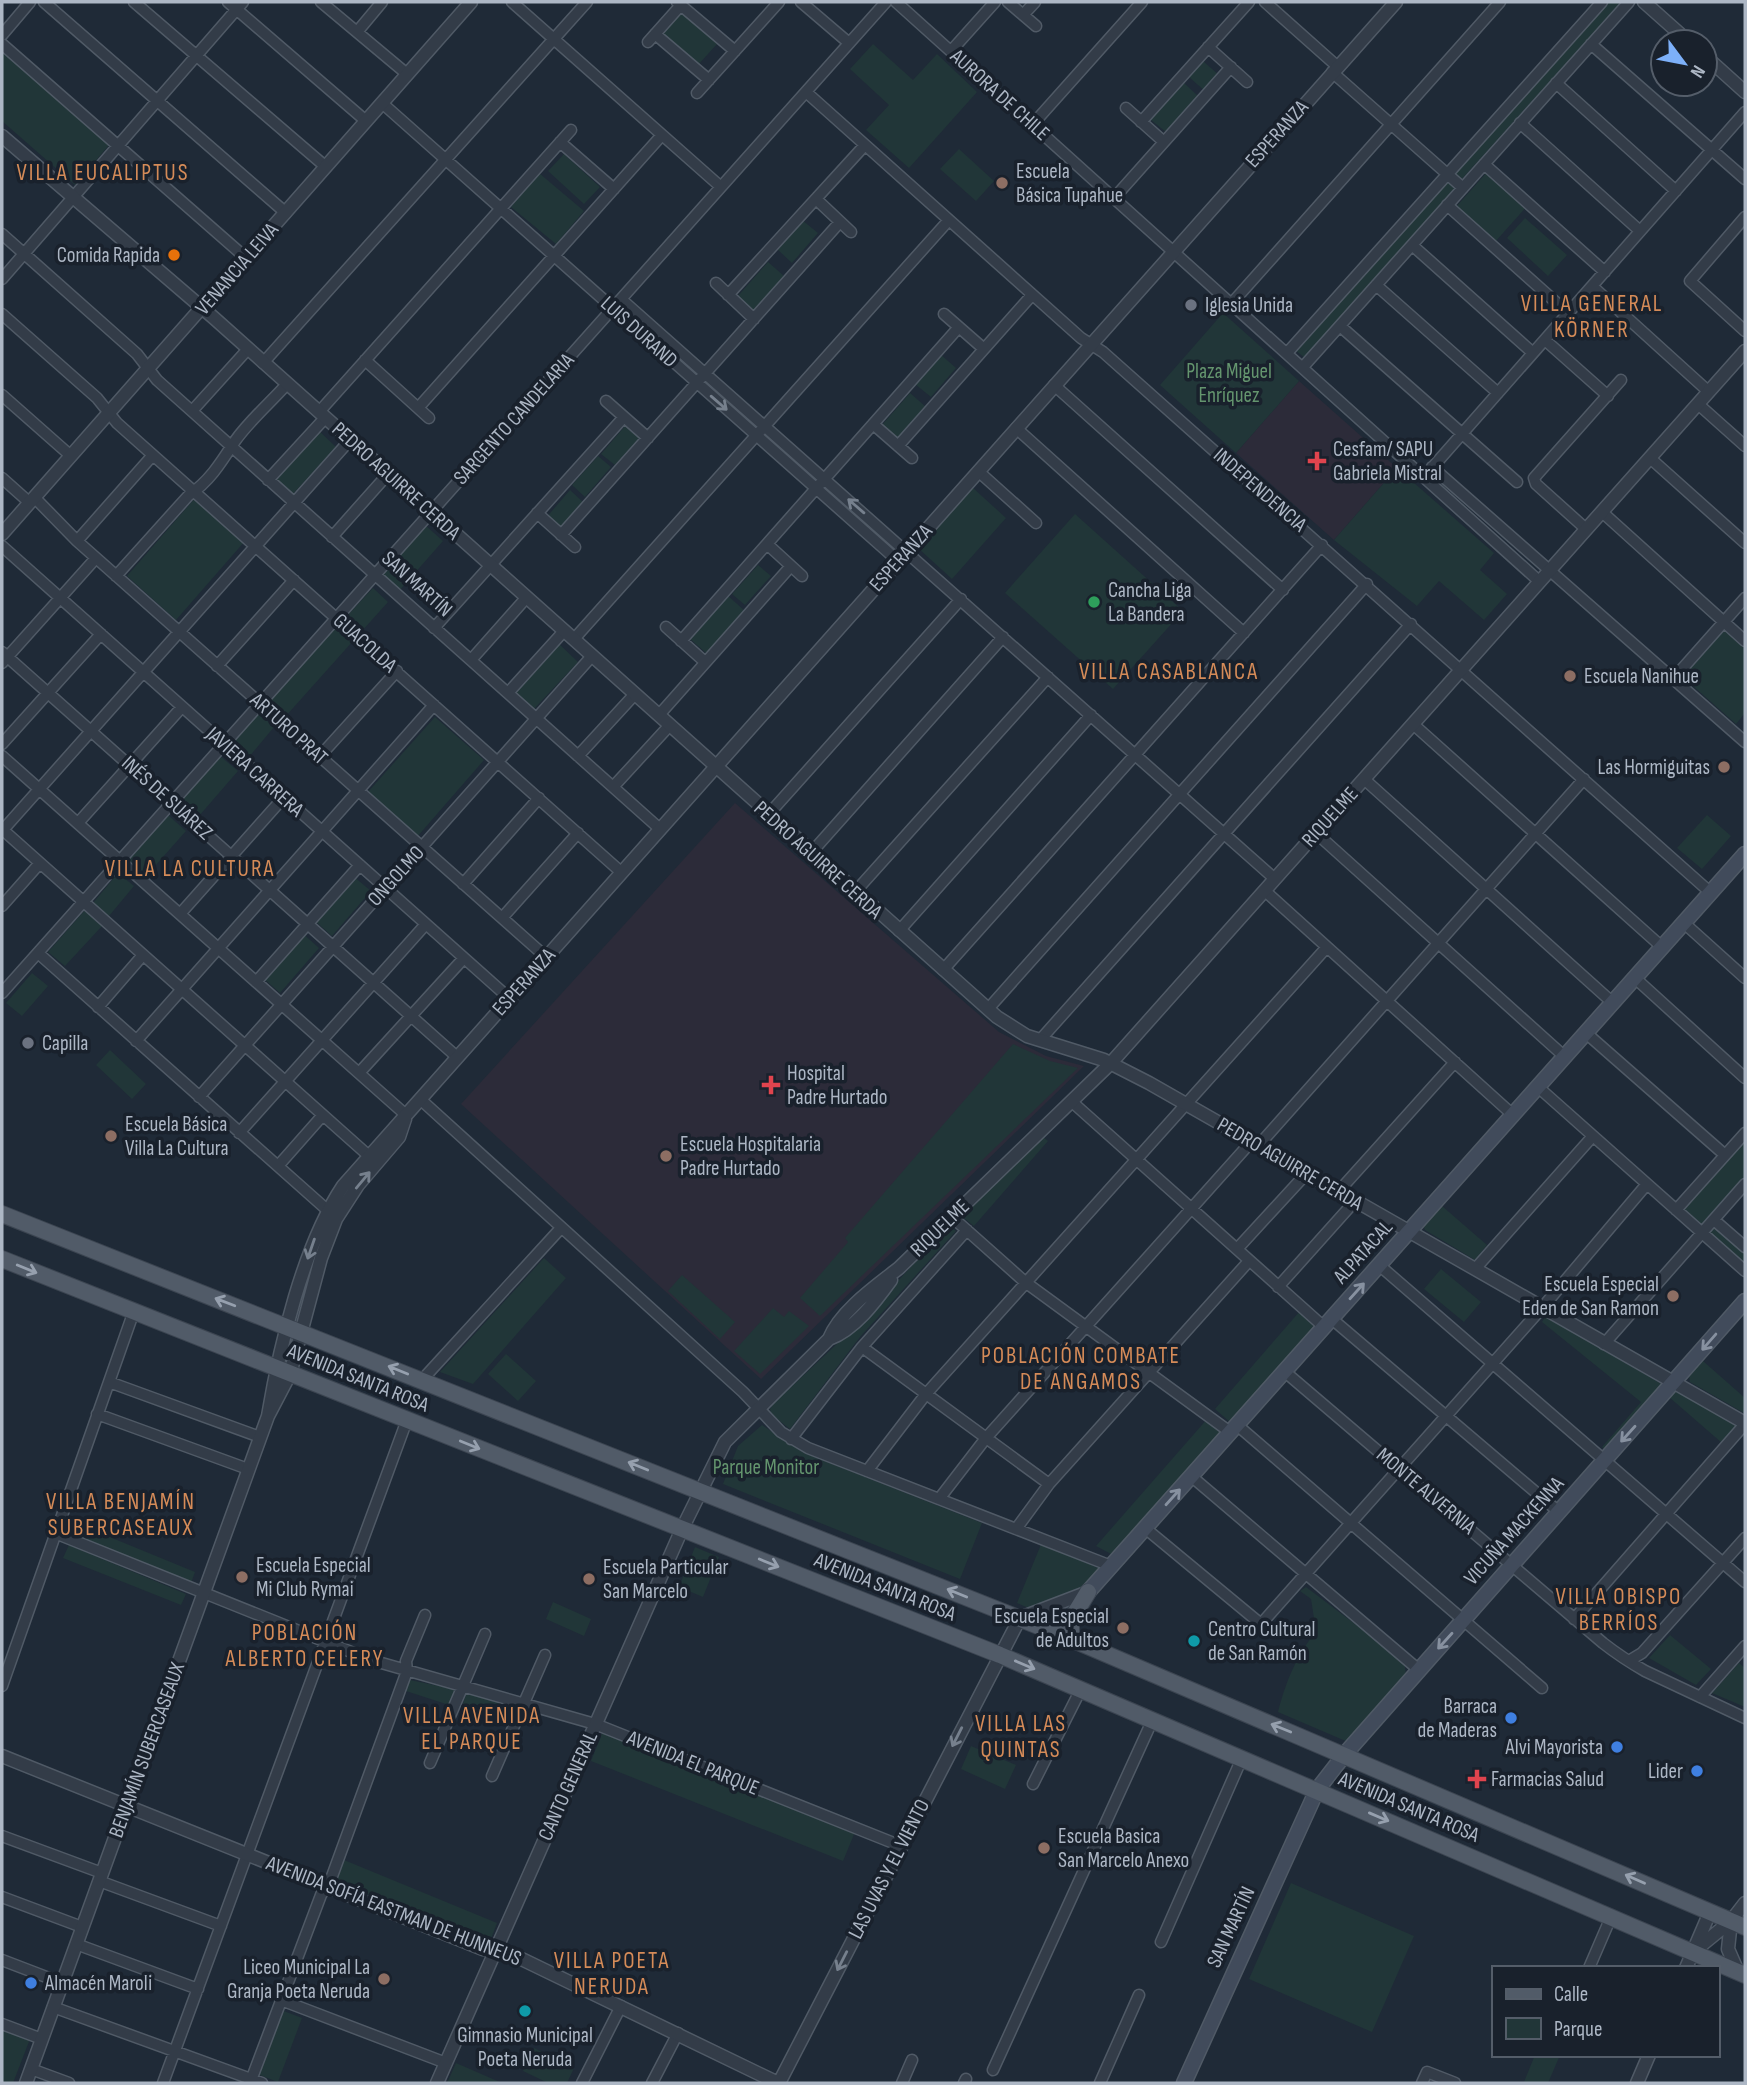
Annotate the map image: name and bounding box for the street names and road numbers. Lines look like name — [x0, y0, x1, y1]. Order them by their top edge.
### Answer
street label: AURORA DE CHILE — [944, 43, 1055, 146]
street label: ESPERANZA — [1240, 94, 1314, 173]
street label: VENANCIA LEIVA — [190, 217, 284, 320]
street label: LUIS DURAND — [595, 291, 683, 373]
street label: SARGENTO CANDELARIA — [448, 347, 580, 490]
street label: PEDRO AGUIRRE CERDA — [327, 417, 466, 546]
street label: INDEPENDENCIA — [1208, 443, 1312, 538]
street label: ESPERANZA — [864, 518, 938, 597]
street label: SAN MARTÍN — [377, 546, 457, 622]
street label: GUACOLDA — [328, 608, 403, 679]
street label: ARTURO PRAT — [244, 687, 333, 771]
street label: JAVIERA CARRERA — [200, 721, 310, 823]
street label: INÉS DE SUÁREZ — [116, 751, 218, 845]
street label: RIQUELME — [1297, 782, 1363, 852]
street label: PEDRO AGUIRRE CERDA — [749, 796, 888, 925]
street label: ONGOLMO — [362, 841, 430, 911]
street label: ESPERANZA — [487, 942, 561, 1021]
street label: PEDRO AGUIRRE CERDA — [1213, 1112, 1368, 1216]
street label: RIQUELME — [905, 1194, 975, 1262]
street label: ALPATACAL — [1327, 1215, 1398, 1290]
street label: AVENIDA SANTA ROSA — [283, 1338, 433, 1418]
street label: MONTE ALVERNIA — [1371, 1442, 1481, 1540]
street label: VICUÑA MACKENNA — [1459, 1471, 1570, 1590]
street label: AVENIDA SANTA ROSA — [810, 1547, 960, 1627]
street label: BENJAMÍN SUBERCASEAUX — [104, 1659, 190, 1841]
street label: AVENIDA EL PARQUE — [623, 1725, 763, 1801]
street label: CANTO GENERAL — [533, 1727, 603, 1844]
street label: AVENIDA SANTA ROSA — [1334, 1766, 1484, 1848]
street label: LAS UVAS Y EL VIENTO — [843, 1795, 935, 1943]
street label: AVENIDA SOFÍA EASTMAN DE HUNNEUS — [262, 1850, 525, 1971]
street label: SAN MARTÍN — [1201, 1883, 1261, 1971]

